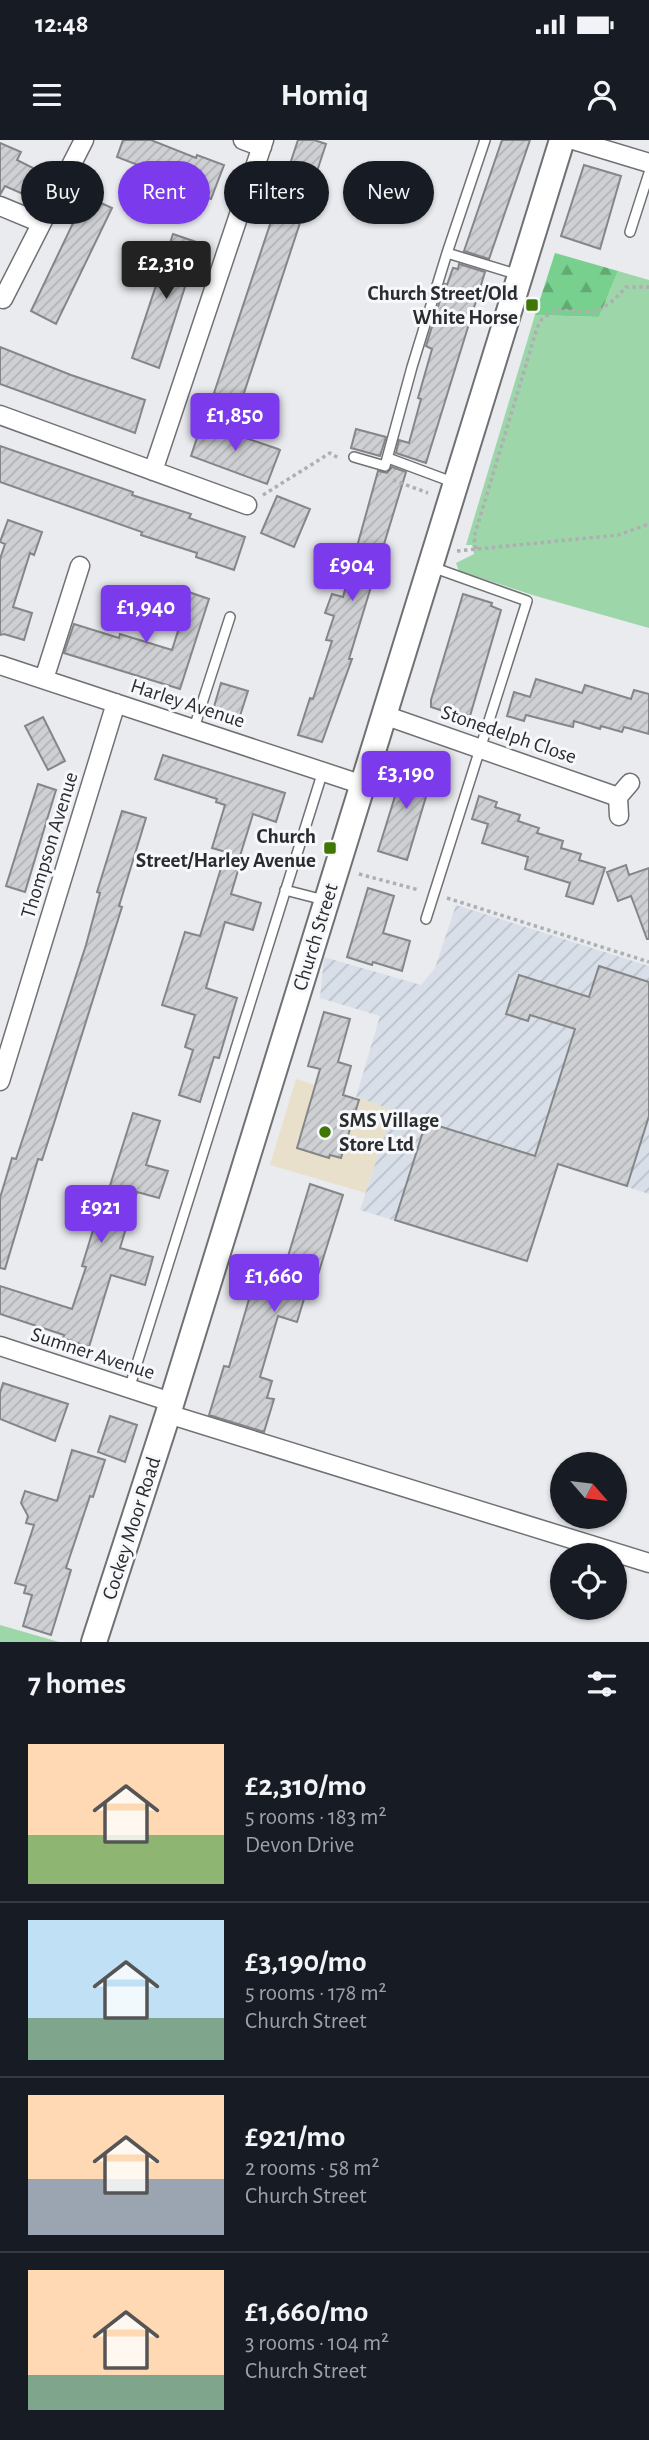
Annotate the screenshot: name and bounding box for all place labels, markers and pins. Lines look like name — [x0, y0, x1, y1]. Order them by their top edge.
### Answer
pin: £2,310 — [109, 242, 223, 301]
place label: Church Street/Old White Horse — [368, 283, 518, 328]
marker: Church Street/Old White Horse — [524, 297, 540, 313]
pin: £1,850 — [178, 394, 292, 453]
pin: £904 — [311, 544, 393, 603]
pin: £1,940 — [89, 586, 203, 645]
pin: £3,190 — [349, 752, 463, 811]
place label: Church Street/Harley Avenue — [136, 826, 316, 871]
marker: Church Street/Harley Avenue — [322, 840, 338, 856]
place label: SMS Village Store Ltd — [339, 1110, 439, 1155]
marker: SMS Village Store Ltd — [317, 1124, 333, 1140]
pin: £921 — [60, 1186, 142, 1245]
pin: £1,660 — [217, 1254, 331, 1314]

